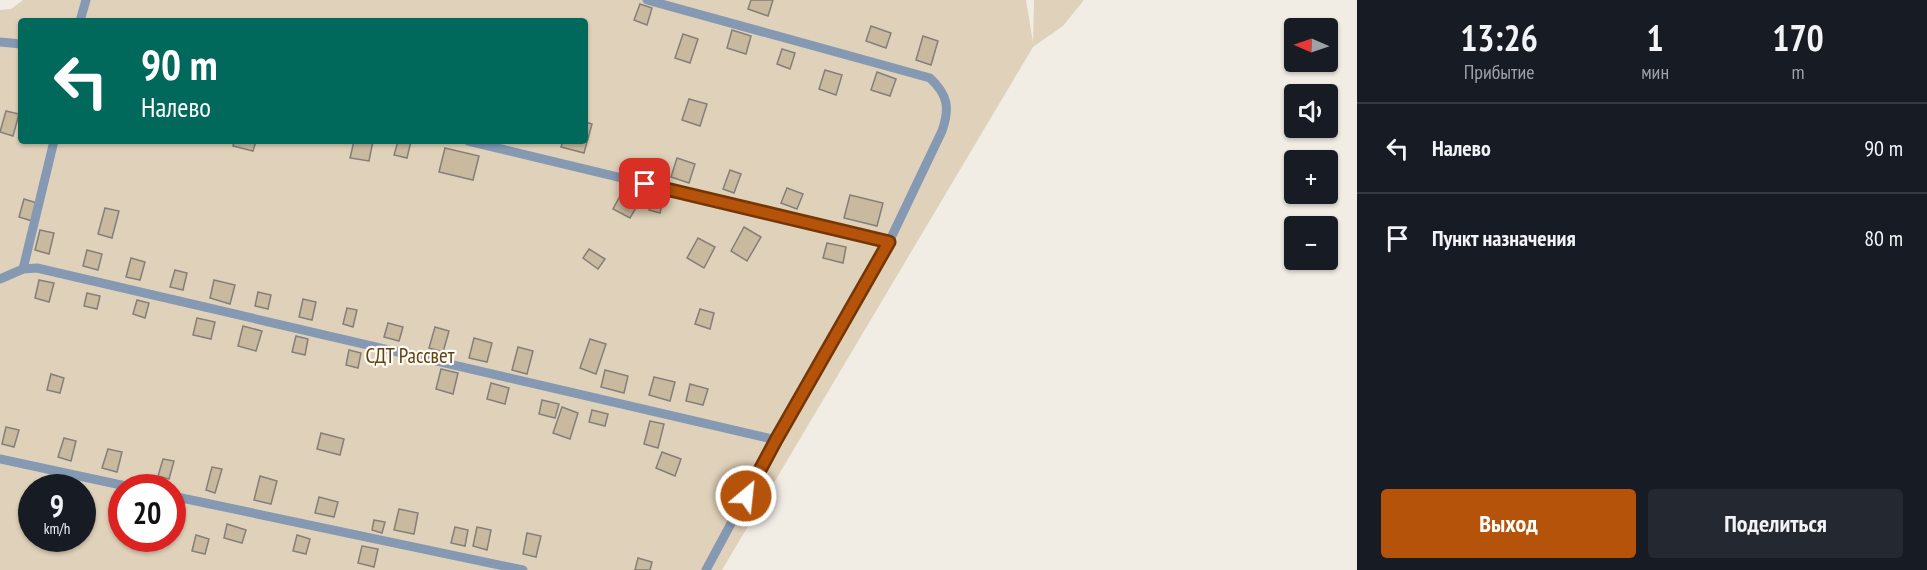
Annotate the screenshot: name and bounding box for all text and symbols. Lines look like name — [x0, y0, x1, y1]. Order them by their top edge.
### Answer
text: 13:26 — [1460, 14, 1538, 61]
text: 1 — [1647, 14, 1664, 61]
text: 170 — [1772, 14, 1824, 61]
north arrow — [1284, 18, 1338, 72]
map controls — [1284, 18, 1338, 270]
text: 90 m — [141, 37, 218, 92]
icon: left — [42, 42, 120, 120]
text: Прибытие — [1464, 59, 1535, 85]
text: мин — [1641, 59, 1669, 85]
text: m — [1792, 59, 1805, 85]
button: sound — [1284, 84, 1338, 138]
text: Налево — [141, 90, 211, 124]
icon: left — [1381, 132, 1414, 165]
text: Налево — [1432, 134, 1491, 162]
text: 90 m — [1864, 134, 1903, 162]
button: + — [1284, 150, 1338, 204]
pin — [619, 158, 670, 209]
icon: arrive — [628, 167, 661, 200]
button: − — [1284, 216, 1338, 270]
icon: arrive — [1381, 222, 1414, 255]
text: Пункт назначения — [1432, 224, 1576, 252]
text: 80 m — [1864, 224, 1903, 252]
park label: СДТ Рассвет — [366, 342, 455, 369]
position arrow — [714, 464, 778, 528]
speed limit sign: 20 — [108, 474, 186, 552]
text: 9 — [50, 486, 64, 525]
button: Выход — [1381, 489, 1636, 558]
button: Поделиться — [1648, 489, 1903, 558]
text: km/h — [44, 519, 70, 538]

